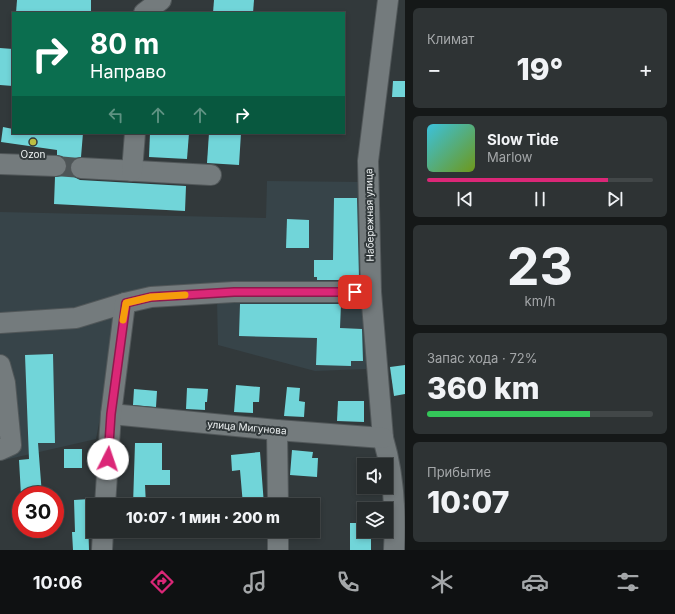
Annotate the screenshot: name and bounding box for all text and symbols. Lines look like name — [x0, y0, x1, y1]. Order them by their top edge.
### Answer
text: 80 m — [90, 27, 159, 61]
icon: right — [24, 28, 76, 80]
text: Климат — [427, 31, 474, 47]
text: 19° — [517, 51, 563, 87]
text: − — [427, 56, 442, 82]
text: + — [638, 56, 653, 82]
text: Направо — [90, 61, 166, 82]
icon: left — [105, 104, 127, 126]
icon: ahead — [147, 104, 169, 126]
icon: ahead — [189, 104, 211, 126]
icon: right — [231, 104, 253, 126]
text: Slow Tide — [487, 130, 559, 149]
marker: Ozon — [28, 137, 38, 147]
place label: Ozon — [21, 148, 46, 160]
text: Marlow — [487, 149, 533, 165]
street label: Набережная улица — [362, 168, 376, 262]
icon: previous — [454, 188, 476, 210]
icon: pause — [529, 188, 551, 210]
icon: next — [604, 188, 626, 210]
text: 23 — [507, 235, 573, 298]
pin — [338, 275, 372, 309]
icon: arrive — [344, 281, 366, 303]
text: km/h — [525, 293, 555, 309]
text: Запас хода · 72% — [427, 350, 538, 366]
text: 360 km — [427, 370, 539, 406]
street label: улица Мигунова — [207, 418, 287, 436]
position arrow — [87, 438, 129, 480]
map controls — [357, 458, 393, 538]
button: sound — [357, 458, 393, 494]
text: Прибытие — [427, 464, 491, 480]
text: 10:07 — [427, 484, 509, 520]
speed limit sign: 30 — [12, 486, 64, 538]
button: layers — [357, 502, 393, 538]
text: 10:07 · 1 мин · 200 m — [126, 508, 280, 527]
icon: directions — [148, 568, 176, 596]
icon: music — [241, 568, 269, 596]
icon: phone — [334, 568, 362, 596]
icon: climate — [428, 568, 456, 596]
icon: car — [521, 568, 549, 596]
icon: filters — [614, 568, 642, 596]
text: 10:06 — [33, 572, 82, 593]

